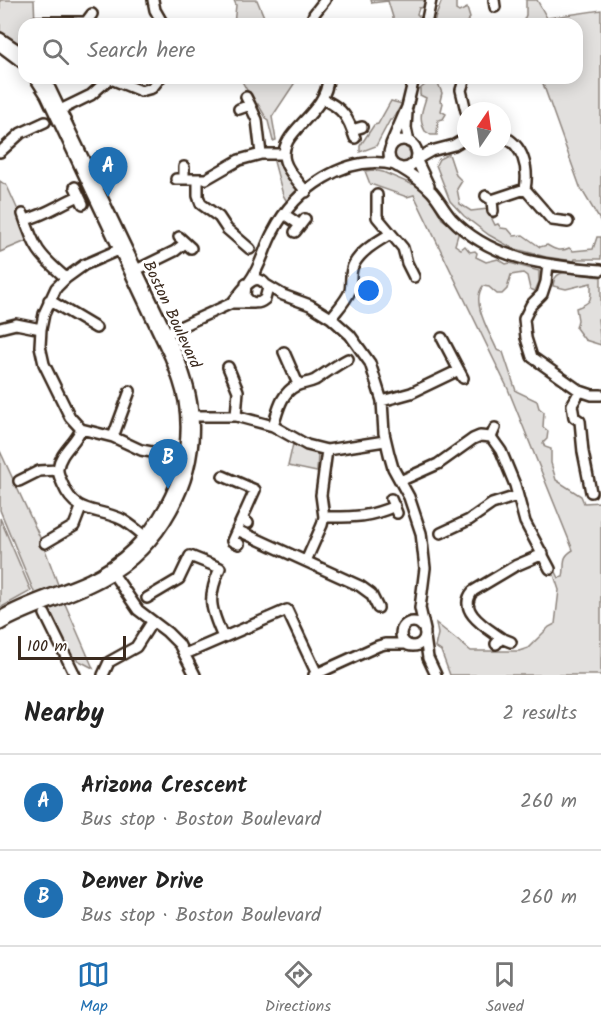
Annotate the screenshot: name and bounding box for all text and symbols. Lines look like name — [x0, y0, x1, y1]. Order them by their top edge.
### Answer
search box — [18, 18, 583, 84]
text: Search here — [87, 34, 195, 69]
icon: search — [39, 35, 72, 68]
north arrow — [457, 102, 511, 156]
pin: A — [88, 148, 128, 197]
street label: Boston Boulevard — [136, 257, 208, 374]
your location — [354, 276, 383, 305]
pin: B — [148, 440, 188, 489]
scale bar — [18, 633, 126, 660]
text: 100 m — [27, 634, 67, 659]
text: Nearby — [24, 693, 104, 735]
text: 2 results — [502, 698, 577, 730]
text: Arizona Crescent — [81, 769, 247, 804]
text: A — [37, 786, 50, 818]
text: 260 m — [520, 786, 577, 818]
text: Bus stop · Boston Boulevard — [81, 804, 321, 836]
text: Denver Drive — [81, 865, 203, 900]
text: B — [37, 882, 50, 914]
text: 260 m — [520, 882, 577, 914]
text: Bus stop · Boston Boulevard — [81, 900, 321, 932]
tab: Map — [77, 958, 110, 1019]
tab: Directions — [265, 958, 331, 1019]
tab: Saved — [486, 958, 524, 1019]

